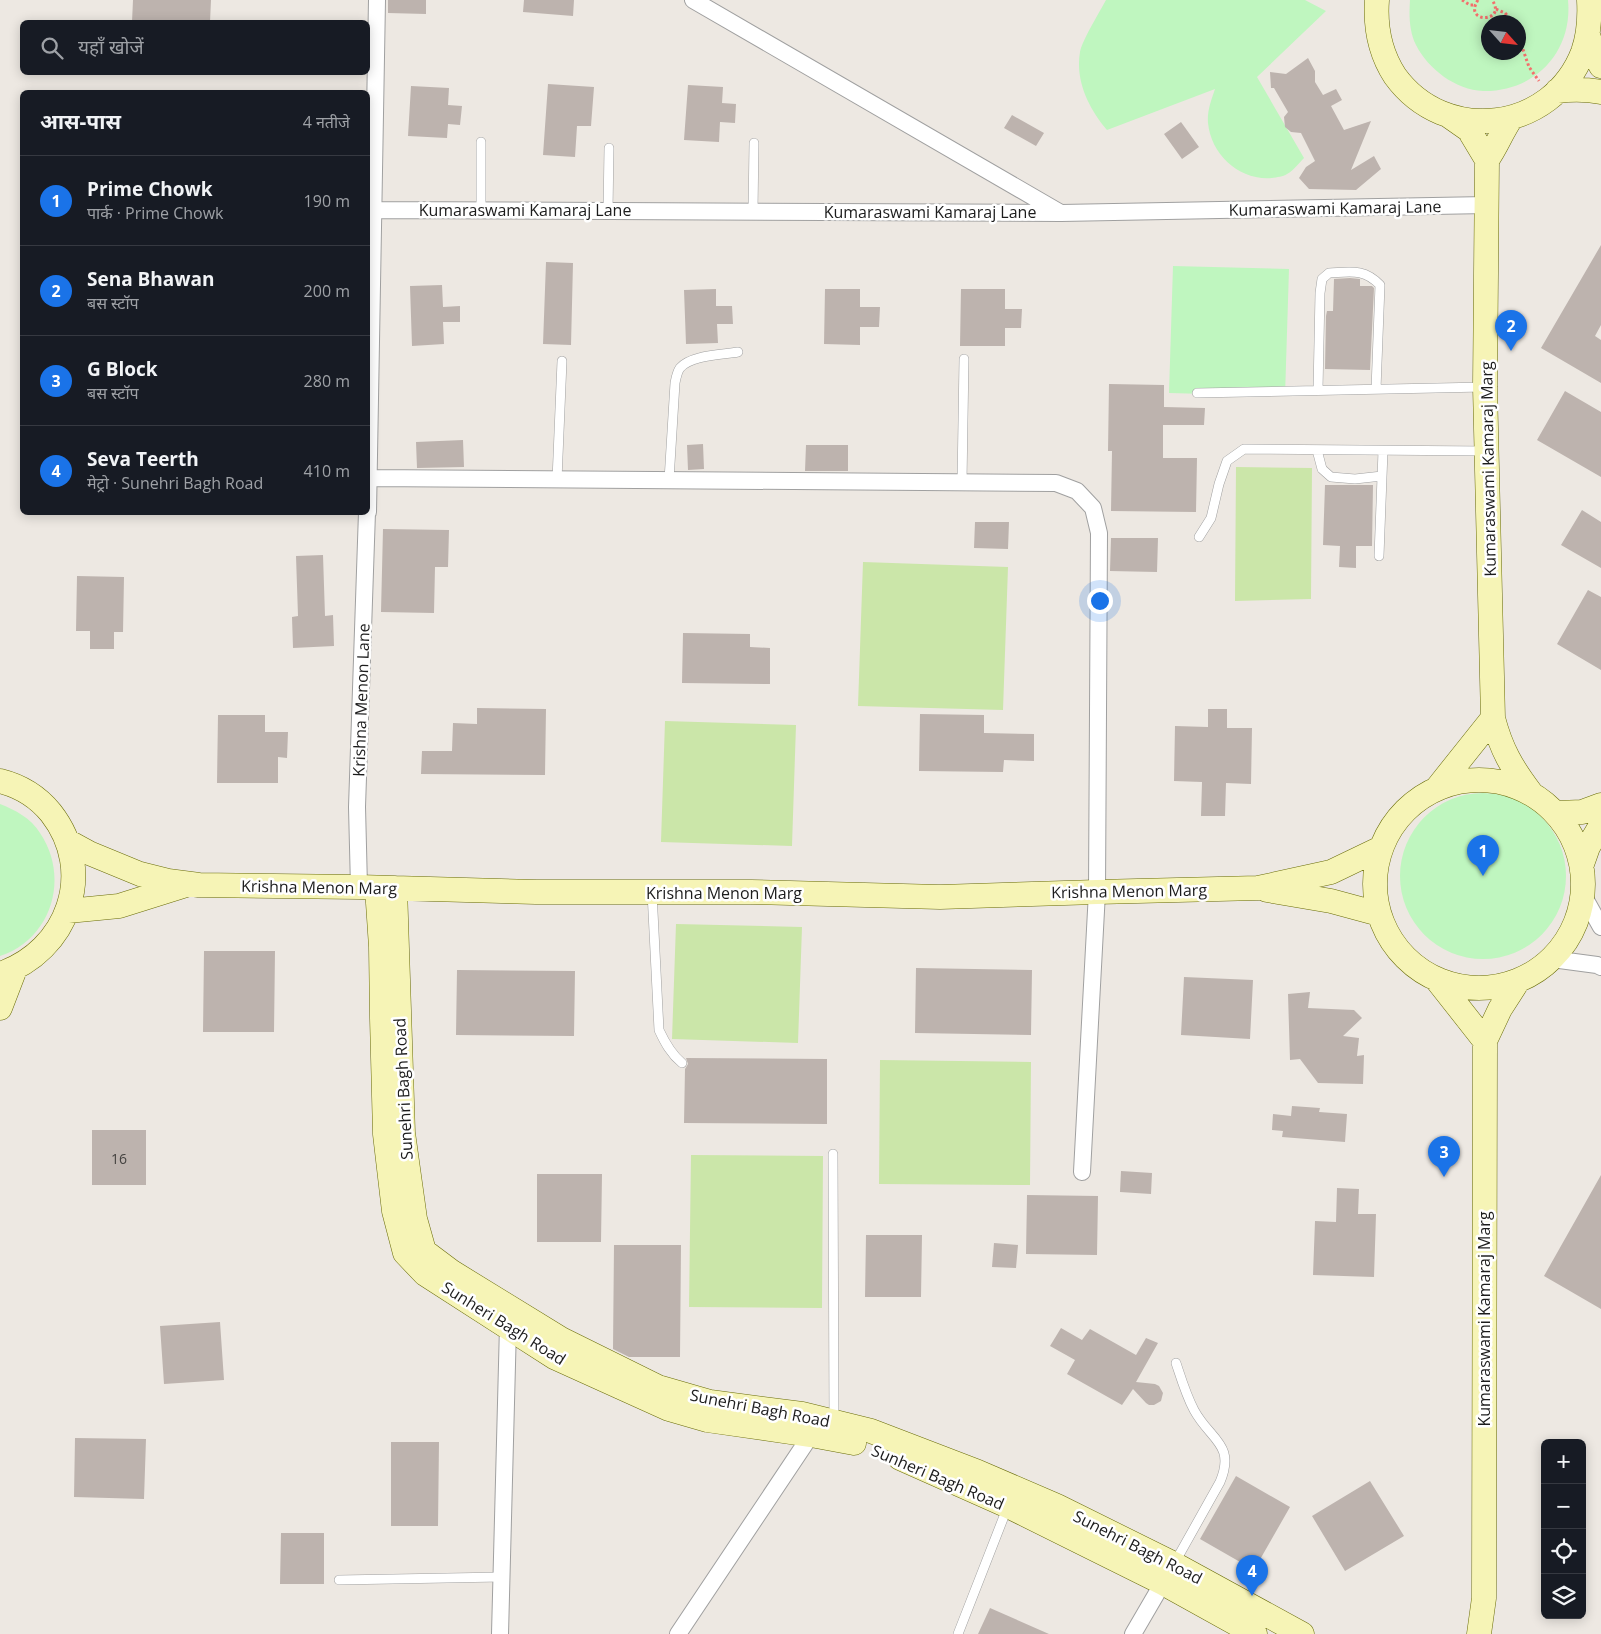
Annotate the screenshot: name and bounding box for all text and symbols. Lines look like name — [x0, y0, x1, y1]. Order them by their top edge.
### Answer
north arrow — [1481, 15, 1526, 60]
search box — [20, 20, 370, 75]
icon: search — [38, 34, 66, 62]
text: यहाँ खोजें — [78, 34, 144, 60]
text: आस-पास — [40, 107, 121, 135]
text: 4 नतीजे — [303, 111, 350, 133]
text: Prime Chowk — [87, 176, 213, 202]
text: 1 — [51, 190, 61, 212]
text: 190 m — [304, 190, 350, 212]
street label: Kumaraswami Kamaraj Lane — [1228, 195, 1442, 221]
street label: Kumaraswami Kamaraj Lane — [419, 199, 631, 221]
street label: Kumaraswami Kamaraj Lane — [824, 201, 1036, 223]
text: पार्क · Prime Chowk — [87, 202, 224, 224]
text: Sena Bhawan — [87, 266, 215, 292]
text: 2 — [51, 280, 61, 302]
text: 200 m — [304, 280, 350, 302]
text: बस स्टॉप — [87, 292, 139, 314]
pin: 2 — [1495, 310, 1527, 351]
text: G Block — [87, 356, 158, 382]
street label: Kumaraswami Kamaraj Marg — [1475, 361, 1501, 577]
text: 3 — [51, 370, 61, 392]
text: 280 m — [304, 370, 350, 392]
text: बस स्टॉप — [87, 382, 139, 404]
text: Seva Teerth — [87, 446, 199, 472]
text: 4 — [51, 460, 61, 482]
text: 410 m — [304, 460, 350, 482]
text: मेट्रो · Sunehri Bagh Road — [87, 472, 263, 494]
your location — [1087, 588, 1113, 614]
street label: Krishna Menon Lane — [347, 623, 375, 777]
pin: 1 — [1467, 835, 1499, 876]
street label: Krishna Menon Marg — [241, 875, 397, 899]
street label: Krishna Menon Marg — [1051, 879, 1207, 903]
street label: Krishna Menon Marg — [646, 882, 802, 904]
street label: Sunehri Bagh Road — [388, 1018, 418, 1160]
pin: 3 — [1428, 1136, 1460, 1177]
house number: 16 — [111, 1149, 127, 1168]
street label: Kumaraswami Kamaraj Marg — [1473, 1211, 1495, 1427]
street label: Sunheri Bagh Road — [438, 1276, 570, 1370]
street label: Sunehri Bagh Road — [688, 1384, 832, 1432]
street label: Sunheri Bagh Road — [868, 1439, 1008, 1515]
map controls — [1541, 1439, 1586, 1619]
button: + — [1541, 1439, 1586, 1484]
button: − — [1541, 1484, 1586, 1529]
street label: Sunehri Bagh Road — [1070, 1505, 1206, 1589]
button: locate — [1541, 1529, 1586, 1574]
pin: 4 — [1236, 1555, 1268, 1596]
button: layers — [1541, 1574, 1586, 1619]

